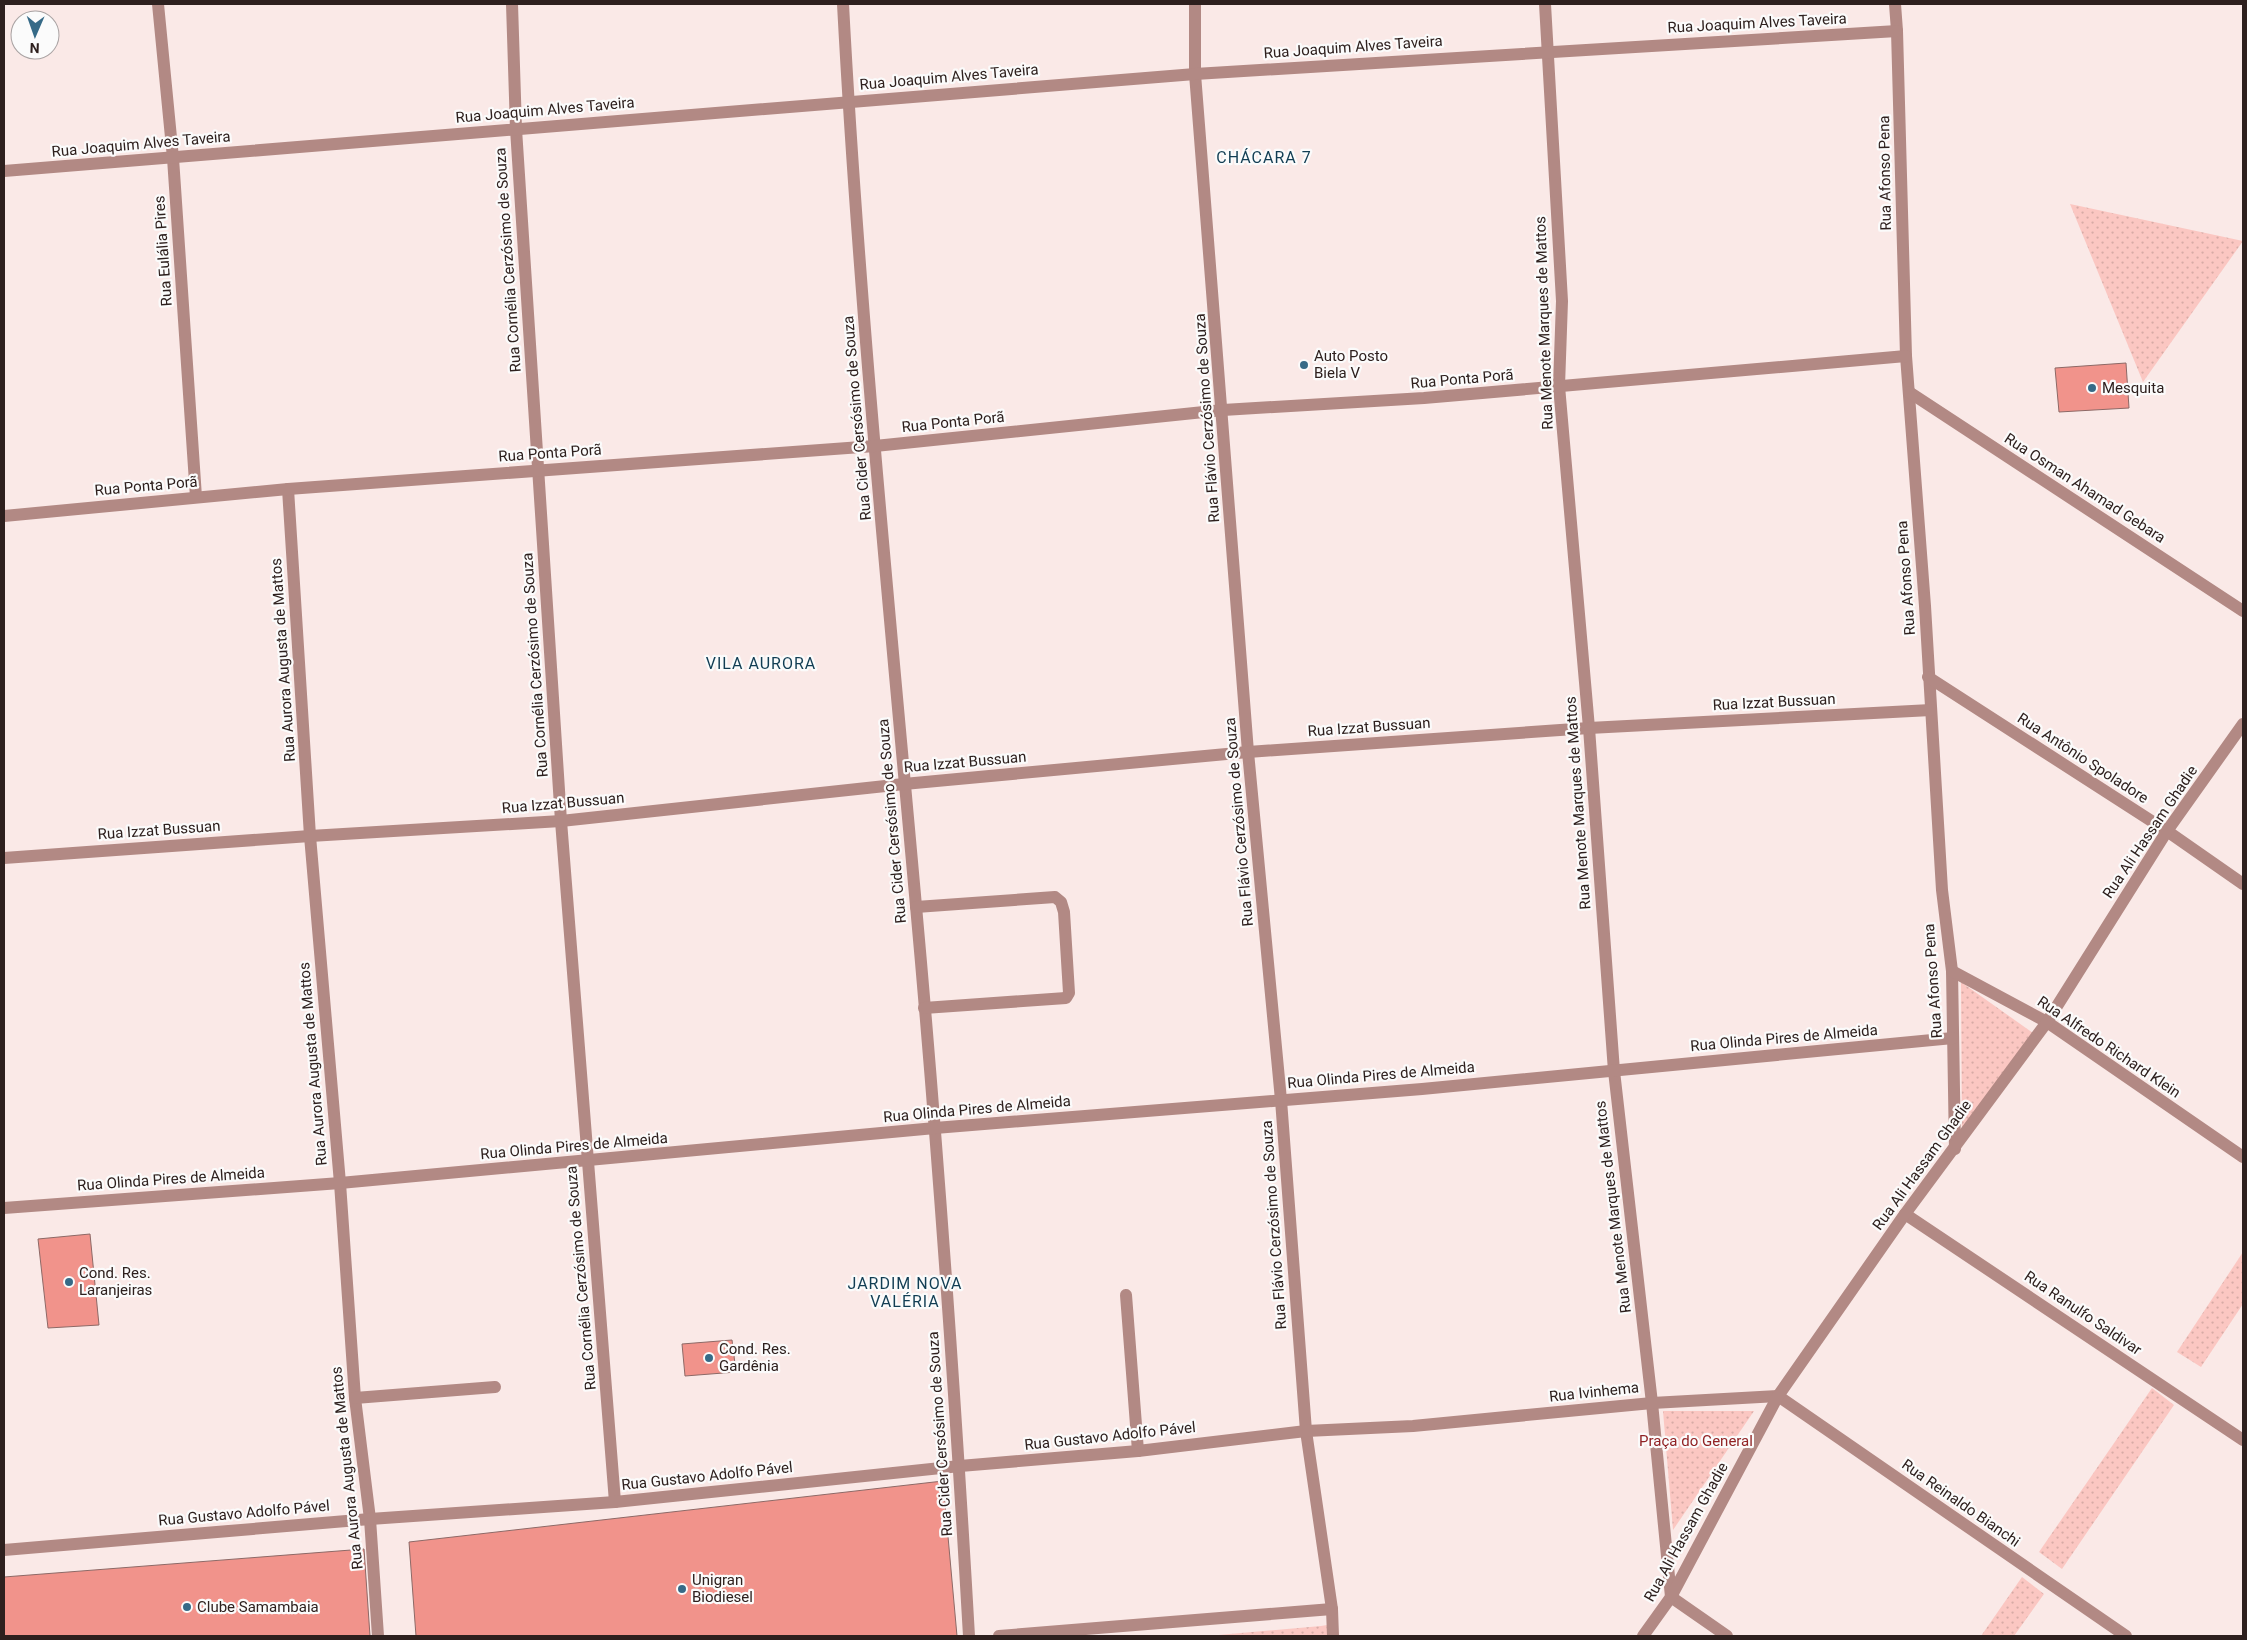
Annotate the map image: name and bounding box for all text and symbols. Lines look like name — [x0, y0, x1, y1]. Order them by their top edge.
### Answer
street label: Rua Joaquim Alves Taveira — [1667, 9, 1847, 37]
north arrow — [10, 10, 60, 60]
street label: Rua Joaquim Alves Taveira — [1263, 32, 1443, 62]
text: N — [29, 40, 40, 56]
street label: Rua Joaquim Alves Taveira — [859, 60, 1039, 94]
street label: Rua Joaquim Alves Taveira — [455, 93, 635, 127]
street label: Rua Afonso Pena — [1875, 115, 1895, 231]
street label: Rua Joaquim Alves Taveira — [51, 127, 231, 161]
street label: Rua Cornélia Cerzósimo de Souza — [491, 147, 525, 373]
district label: CHÁCARA 7 — [1216, 148, 1312, 167]
street label: Rua Eulália Pires — [150, 195, 176, 307]
street label: Rua Menote Marques de Mattos — [1531, 216, 1557, 430]
street label: Rua Flávio Cerzósimo de Souza — [1191, 313, 1223, 523]
street label: Rua Cider Cersósimo de Souza — [839, 315, 875, 521]
place label: Auto Posto Biela V — [1314, 347, 1388, 382]
marker: Auto Posto Biela V — [1298, 359, 1310, 371]
street label: Rua Ponta Porã — [1410, 366, 1514, 392]
place label: Mesquita — [2102, 379, 2164, 397]
marker: Mesquita — [2086, 382, 2098, 394]
street label: Rua Ponta Porã — [901, 408, 1005, 436]
street label: Rua Osman Ahamad Gebara — [2001, 429, 2169, 547]
street label: Rua Ponta Porã — [498, 440, 602, 466]
street label: Rua Ponta Porã — [94, 473, 198, 499]
street label: Rua Afonso Pena — [1893, 520, 1919, 636]
street label: Rua Cornélia Cerzósimo de Souza — [518, 552, 552, 778]
street label: Rua Aurora Augusta de Mattos — [267, 558, 299, 762]
district label: VILA AURORA — [706, 654, 816, 673]
street label: Rua Izzat Bussuan — [1712, 690, 1836, 714]
street label: Rua Menote Marques de Mattos — [1562, 696, 1594, 910]
street label: Rua Antônio Spoladore — [2014, 709, 2152, 807]
street label: Rua Izzat Bussuan — [1307, 714, 1431, 740]
street label: Rua Flávio Cerzósimo de Souza — [1221, 717, 1257, 927]
street label: Rua Cider Cersósimo de Souza — [874, 718, 910, 924]
street label: Rua Izzat Bussuan — [903, 748, 1027, 776]
street label: Rua Ali Hassam Ghadie — [2099, 762, 2201, 902]
street label: Rua Izzat Bussuan — [501, 789, 625, 817]
street label: Rua Izzat Bussuan — [97, 817, 221, 843]
street label: Rua Afonso Pena — [1920, 923, 1946, 1039]
street label: Rua Aurora Augusta de Mattos — [295, 962, 331, 1166]
street label: Rua Alfredo Richard Klein — [2034, 992, 2184, 1102]
street label: Rua Olinda Pires de Almeida — [1690, 1021, 1878, 1055]
street label: Rua Olinda Pires de Almeida — [1287, 1058, 1475, 1092]
street label: Rua Olinda Pires de Almeida — [883, 1092, 1071, 1126]
street label: Rua Ali Hassam Ghadie — [1869, 1096, 1975, 1234]
street label: Rua Menote Marques de Mattos — [1591, 1100, 1635, 1314]
street label: Rua Flávio Cerzósimo de Souza — [1258, 1120, 1290, 1330]
street label: Rua Olinda Pires de Almeida — [480, 1129, 668, 1163]
street label: Rua Olinda Pires de Almeida — [77, 1163, 265, 1195]
street label: Rua Cornélia Cerzósimo de Souza — [562, 1165, 600, 1391]
place label: Cond. Res. Laranjeiras — [79, 1264, 152, 1299]
street label: Rua Ranulfo Saldivar — [2021, 1267, 2145, 1359]
district label: JARDIM NOVA VALÉRIA — [847, 1274, 963, 1311]
marker: Cond. Res. Laranjeiras — [63, 1276, 75, 1288]
street label: Rua Cider Cersósimo de Souza — [924, 1331, 956, 1537]
place label: Cond. Res. Gardênia — [719, 1340, 791, 1375]
marker: Cond. Res. Gardênia — [703, 1352, 715, 1364]
street label: Rua Aurora Augusta de Mattos — [327, 1366, 367, 1570]
street label: Rua Ivinhema — [1548, 1378, 1640, 1406]
street label: Rua Gustavo Adolfo Pável — [1023, 1418, 1197, 1454]
park label: Praça do General — [1639, 1432, 1753, 1450]
street label: Rua Reinaldo Bianchi — [1898, 1455, 2024, 1551]
street label: Rua Gustavo Adolfo Pável — [620, 1458, 794, 1494]
street label: Rua Ali Hassam Ghadie — [1640, 1459, 1732, 1605]
street label: Rua Gustavo Adolfo Pável — [157, 1497, 331, 1529]
place label: Unigran Biodiesel — [692, 1571, 753, 1606]
marker: Unigran Biodiesel — [676, 1583, 688, 1595]
place label: Clube Samambaia — [197, 1598, 319, 1616]
marker: Clube Samambaia — [181, 1601, 193, 1613]

